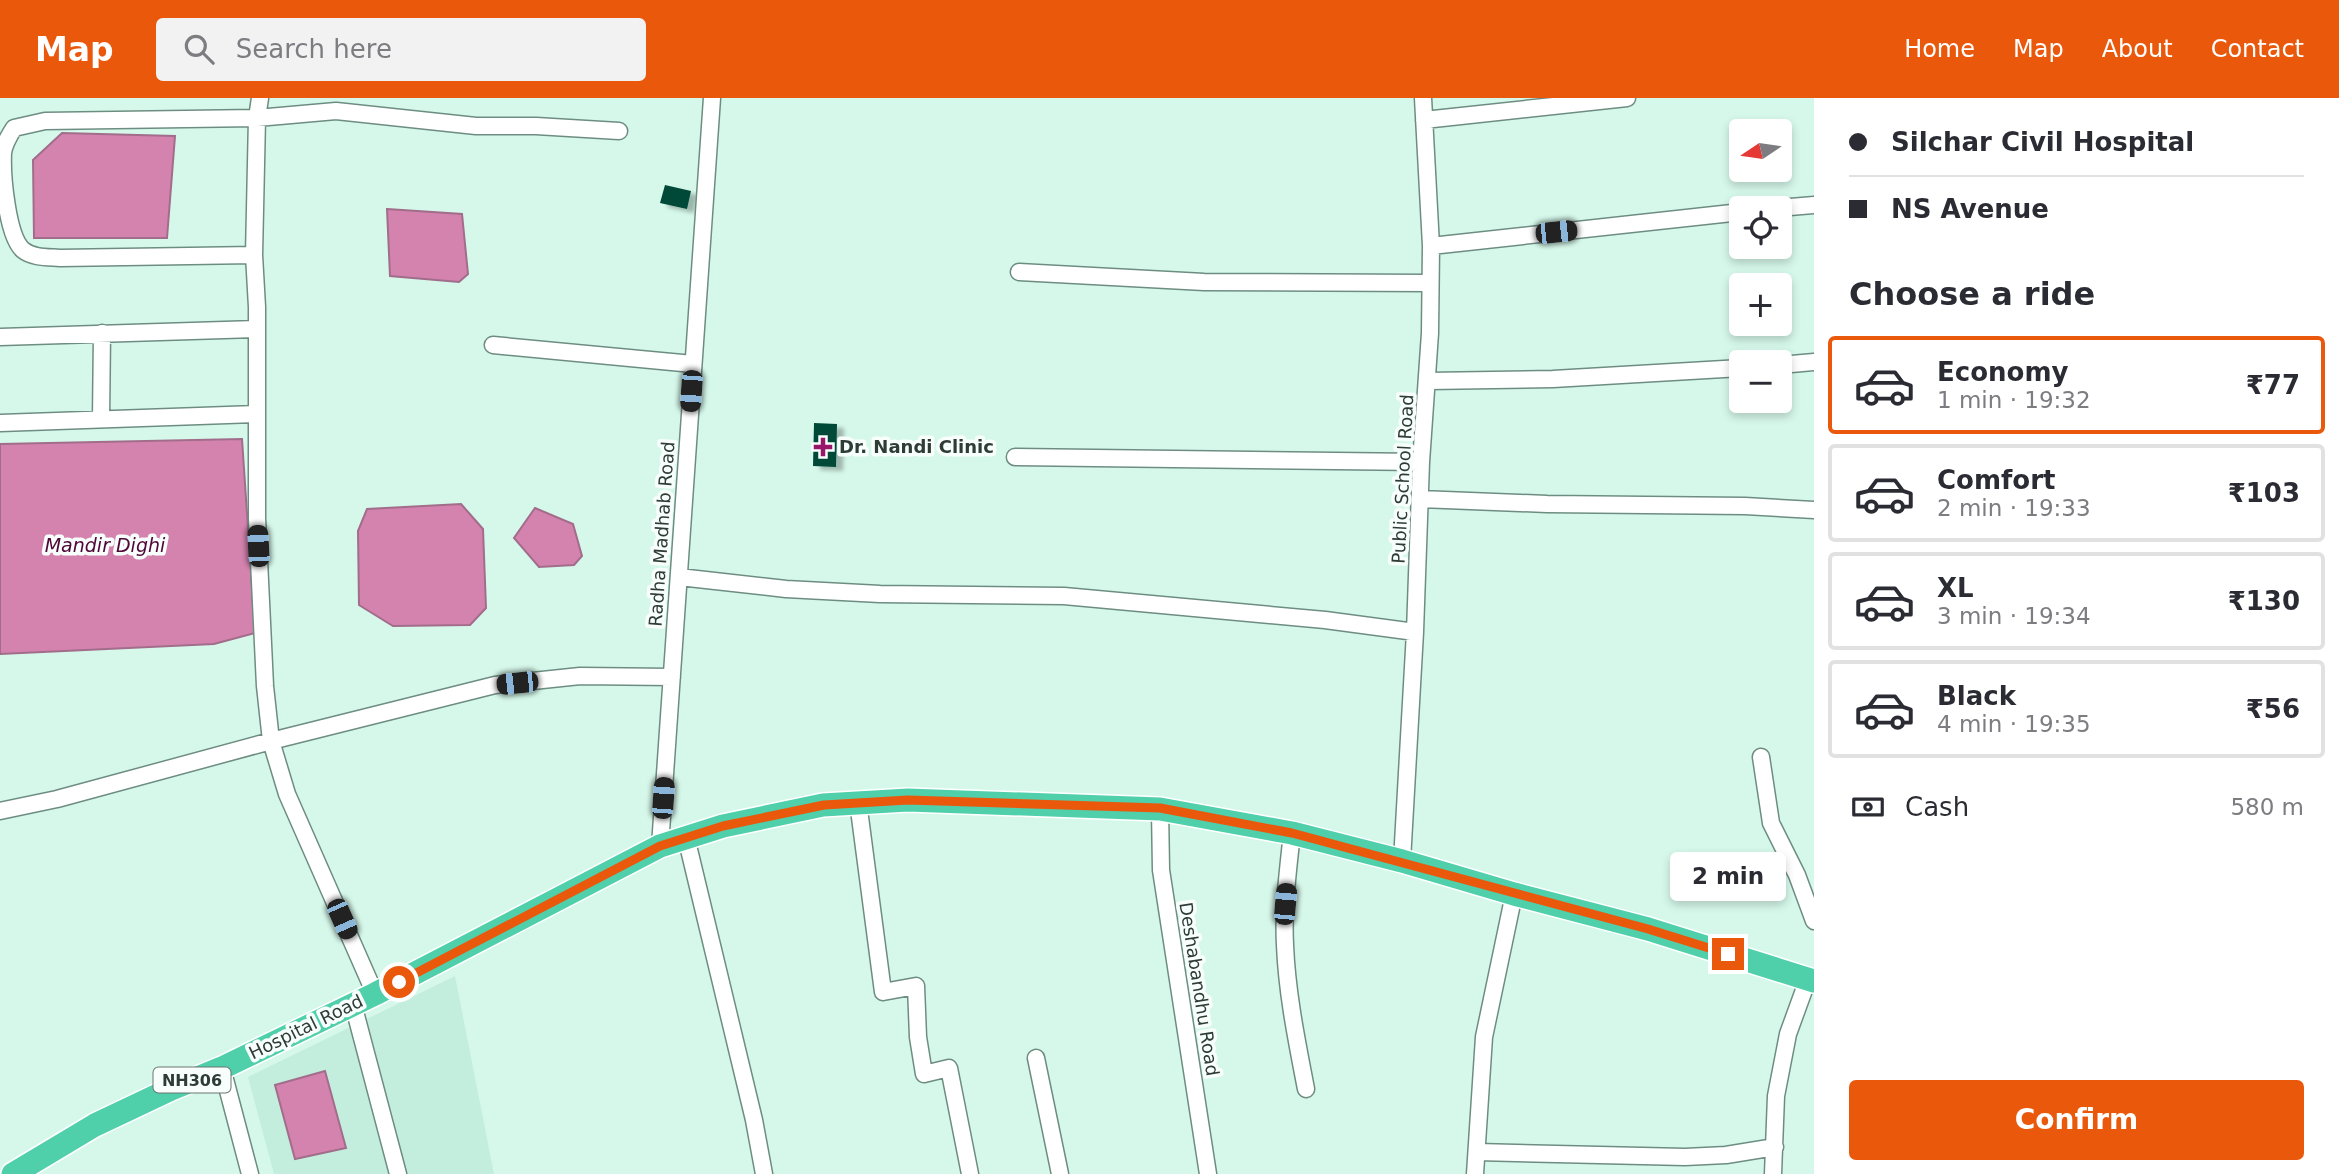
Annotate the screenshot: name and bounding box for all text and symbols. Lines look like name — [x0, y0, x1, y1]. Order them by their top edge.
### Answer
search box — [156, 18, 646, 81]
text: Map — [35, 30, 114, 69]
icon: search — [180, 30, 218, 68]
text: Search here — [236, 34, 392, 64]
text: Home — [1904, 35, 1975, 63]
text: Map — [2013, 35, 2064, 63]
text: About — [2102, 35, 2173, 63]
text: Contact — [2211, 35, 2304, 63]
north arrow — [1729, 119, 1792, 182]
map controls — [1729, 119, 1792, 413]
text: Silchar Civil Hospital — [1891, 127, 2194, 157]
text: NS Avenue — [1891, 194, 2049, 224]
button: locate — [1729, 196, 1792, 259]
car — [1535, 219, 1578, 245]
button: + — [1729, 273, 1792, 336]
text: Choose a ride — [1849, 275, 2095, 313]
button: − — [1729, 350, 1792, 413]
icon: car — [1853, 354, 1916, 417]
text: Economy — [1937, 357, 2068, 387]
car — [680, 369, 703, 413]
text: ₹77 — [2246, 370, 2300, 400]
text: 1 min · 19:32 — [1937, 387, 2091, 413]
street label: Public School Road — [1388, 394, 1417, 564]
place label: Dr. Nandi Clinic — [839, 436, 994, 457]
marker: Dr. Nandi Clinic — [813, 437, 833, 457]
street label: Radha Madhab Road — [645, 441, 678, 627]
icon: car — [1853, 462, 1916, 525]
text: Comfort — [1937, 465, 2055, 495]
text: ₹103 — [2228, 478, 2300, 508]
text: 2 min · 19:33 — [1937, 495, 2091, 521]
car — [247, 524, 270, 568]
water label: Mandir Dighi — [45, 534, 166, 556]
icon: car — [1853, 570, 1916, 633]
text: XL — [1937, 573, 1974, 603]
text: ₹130 — [2228, 586, 2300, 616]
text: 3 min · 19:34 — [1937, 603, 2091, 629]
car — [496, 670, 539, 696]
icon: car — [1853, 678, 1916, 741]
text: Black — [1937, 681, 2016, 711]
text: ₹56 — [2246, 694, 2300, 724]
text: 4 min · 19:35 — [1937, 711, 2091, 737]
car — [652, 776, 675, 820]
icon: cash — [1849, 788, 1887, 826]
text: Cash — [1905, 792, 1969, 822]
text: 580 m — [2230, 794, 2304, 820]
callout: 2 min — [1670, 852, 1786, 902]
text: 2 min — [1692, 863, 1764, 889]
car — [1273, 882, 1298, 926]
car — [324, 896, 361, 942]
street label: Deshabandhu Road — [1175, 900, 1224, 1077]
route end — [1712, 938, 1744, 970]
route start — [383, 966, 415, 998]
street label: Hospital Road — [245, 990, 366, 1063]
road number: NH306 — [154, 1068, 230, 1092]
button: Confirm — [1849, 1080, 2304, 1160]

